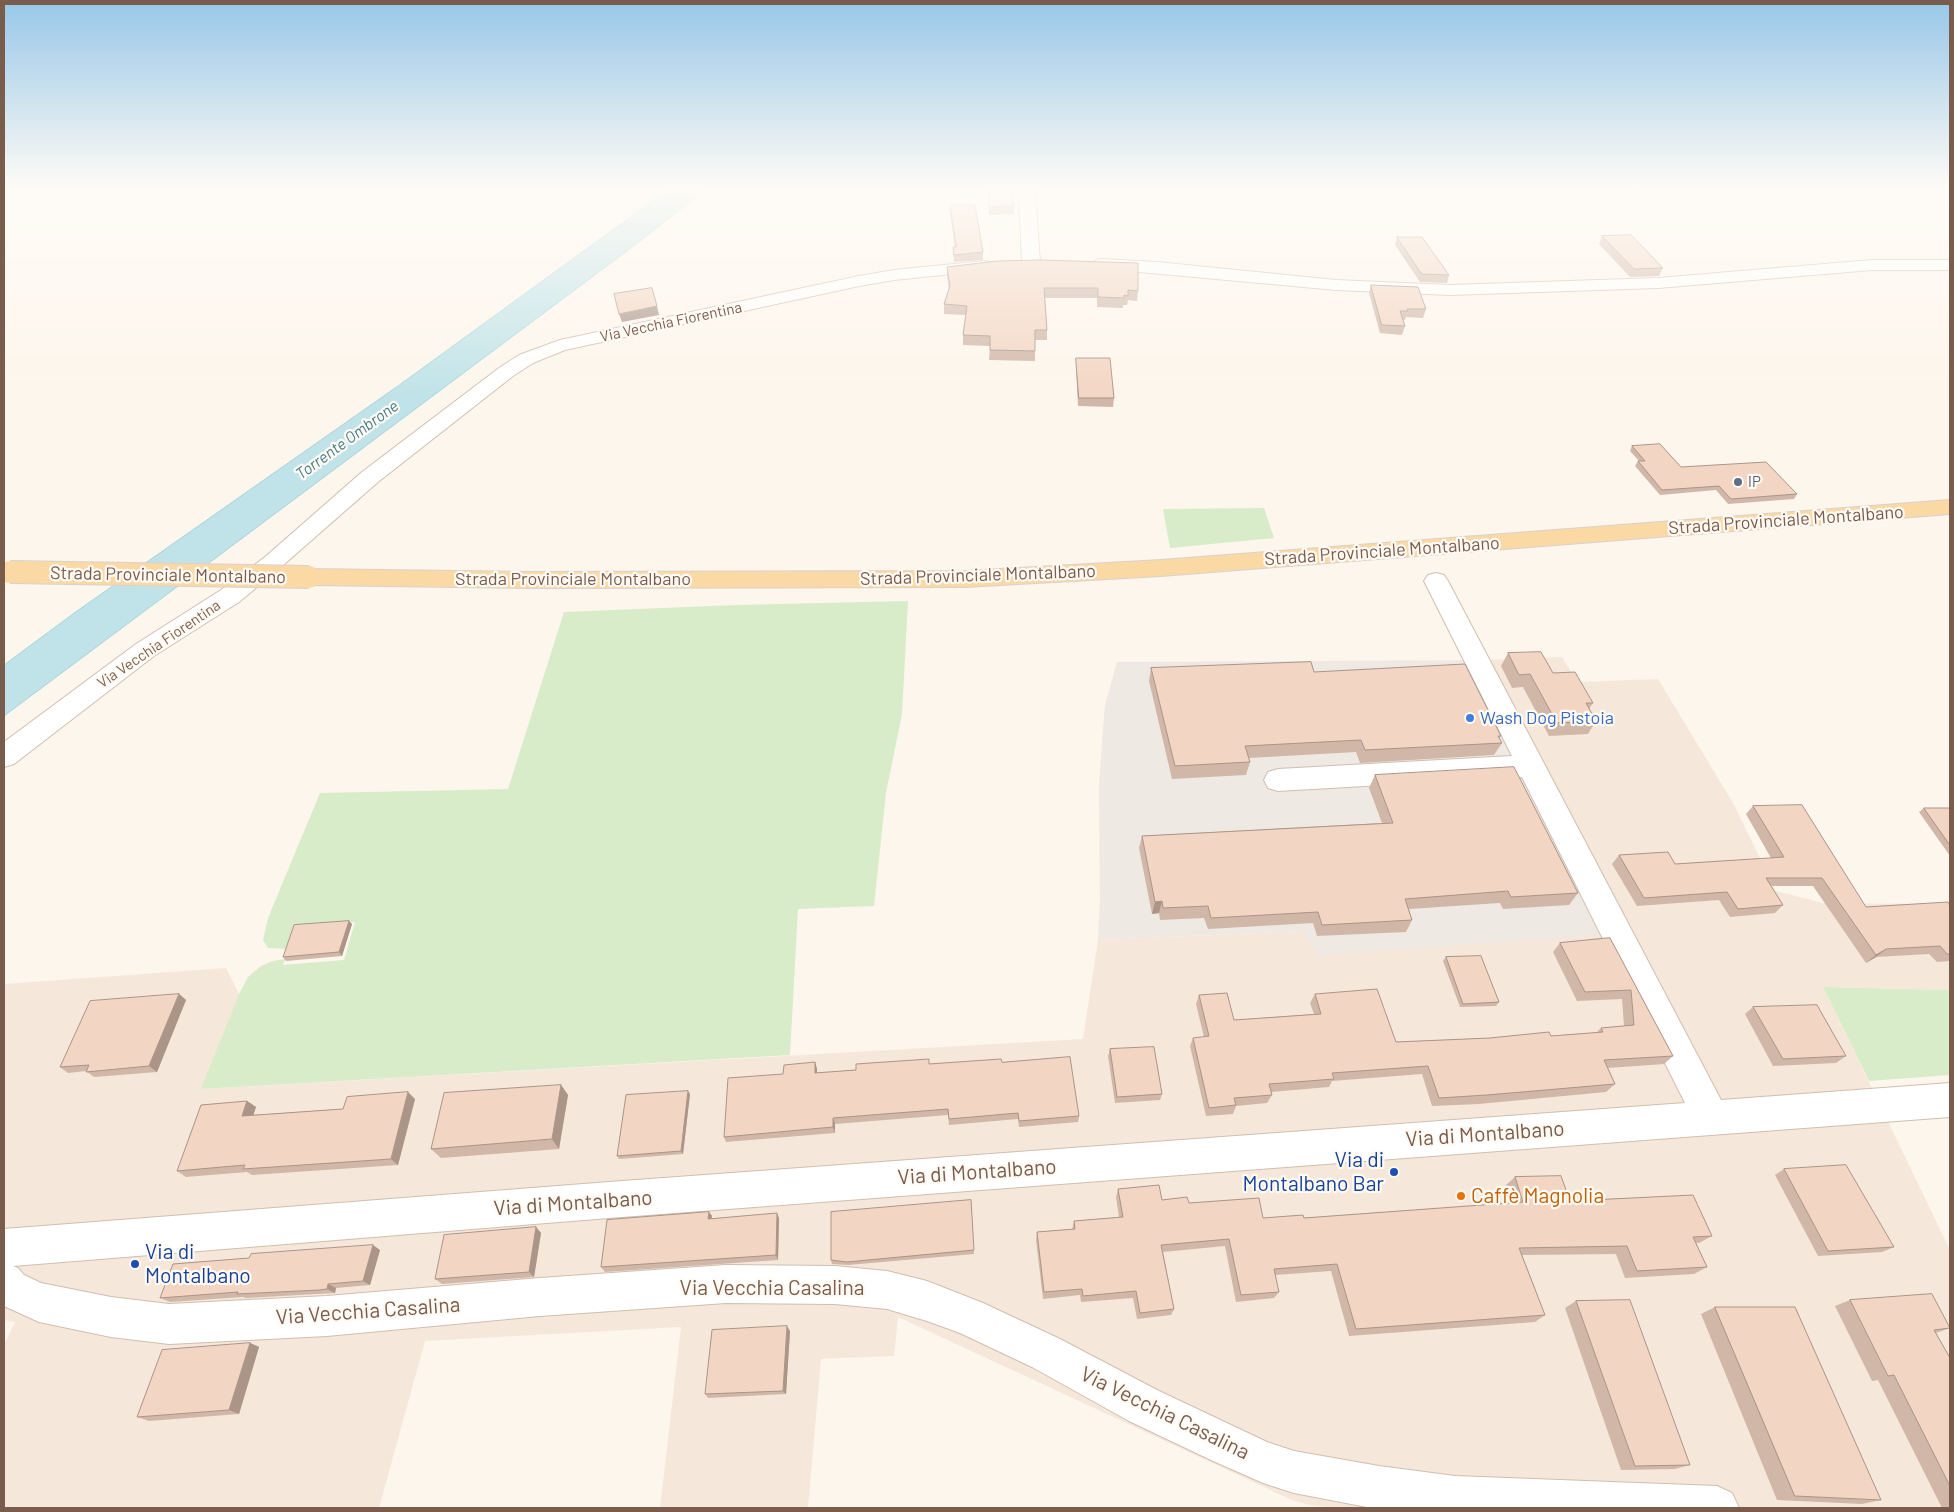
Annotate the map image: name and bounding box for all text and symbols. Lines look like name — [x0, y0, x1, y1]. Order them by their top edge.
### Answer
street label: Via Vecchia Fiorentina — [598, 298, 744, 346]
water label: Torrente Ombrone — [292, 396, 402, 484]
place label: IP — [1748, 473, 1761, 491]
marker: IP — [1732, 476, 1744, 488]
street label: Strada Provinciale Montalbano — [1668, 501, 1904, 539]
street label: Strada Provinciale Montalbano — [1264, 532, 1500, 570]
street label: Strada Provinciale Montalbano — [860, 560, 1096, 590]
street label: Strada Provinciale Montalbano — [50, 562, 286, 588]
street label: Strada Provinciale Montalbano — [455, 568, 691, 590]
street label: Via Vecchia Fiorentina — [94, 596, 224, 692]
place label: Wash Dog Pistoia — [1480, 707, 1614, 729]
marker: Wash Dog Pistoia — [1464, 712, 1476, 724]
street label: Via di Montalbano — [1405, 1116, 1565, 1152]
place label: Via di Montalbano Bar — [1243, 1147, 1384, 1197]
street label: Via di Montalbano — [897, 1154, 1057, 1190]
marker: Via di Montalbano Bar — [1388, 1166, 1400, 1178]
place label: Caffè Magnolia — [1471, 1183, 1604, 1209]
street label: Via di Montalbano — [493, 1185, 653, 1221]
marker: Caffè Magnolia — [1455, 1190, 1467, 1202]
place label: Via di Montalbano — [145, 1239, 251, 1289]
marker: Via di Montalbano — [129, 1258, 141, 1270]
street label: Via Vecchia Casalina — [680, 1275, 864, 1301]
street label: Via Vecchia Casalina — [275, 1292, 461, 1330]
street label: Via Vecchia Casalina — [1076, 1361, 1254, 1465]

